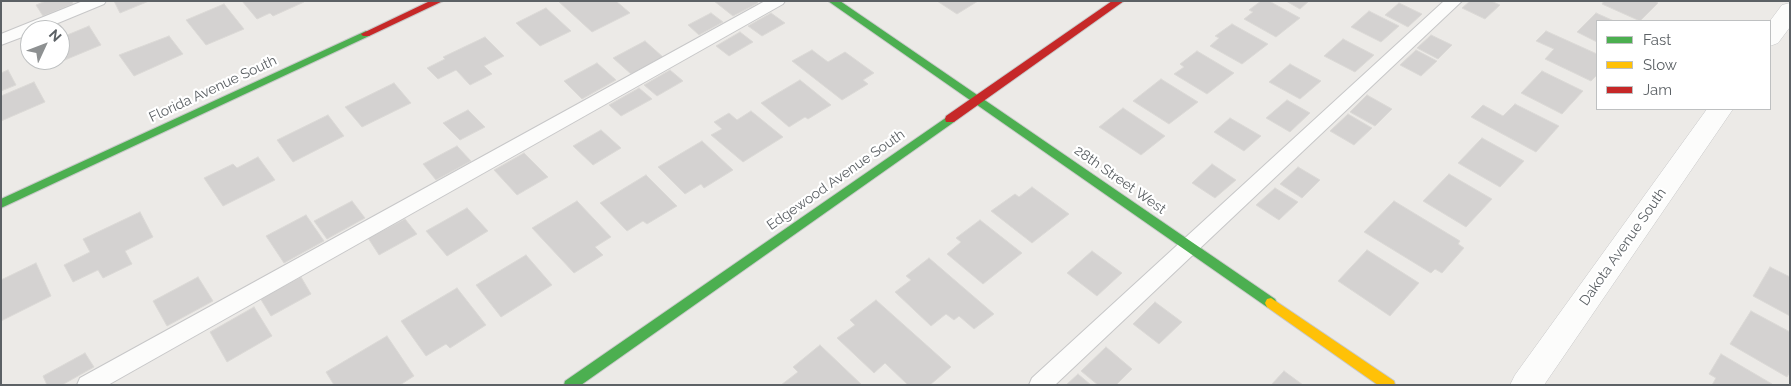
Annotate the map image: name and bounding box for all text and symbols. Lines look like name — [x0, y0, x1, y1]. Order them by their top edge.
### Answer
north arrow — [20, 20, 70, 70]
legend — [1596, 20, 1771, 110]
text: N — [46, 26, 65, 45]
text: Fast — [1643, 31, 1671, 49]
street label: Florida Avenue South — [146, 52, 280, 126]
text: Slow — [1643, 56, 1677, 74]
text: Jam — [1643, 81, 1672, 99]
street label: Edgewood Avenue South — [764, 126, 908, 234]
street label: 28th Street West — [1071, 142, 1169, 218]
street label: Dakota Avenue South — [1576, 185, 1670, 309]

